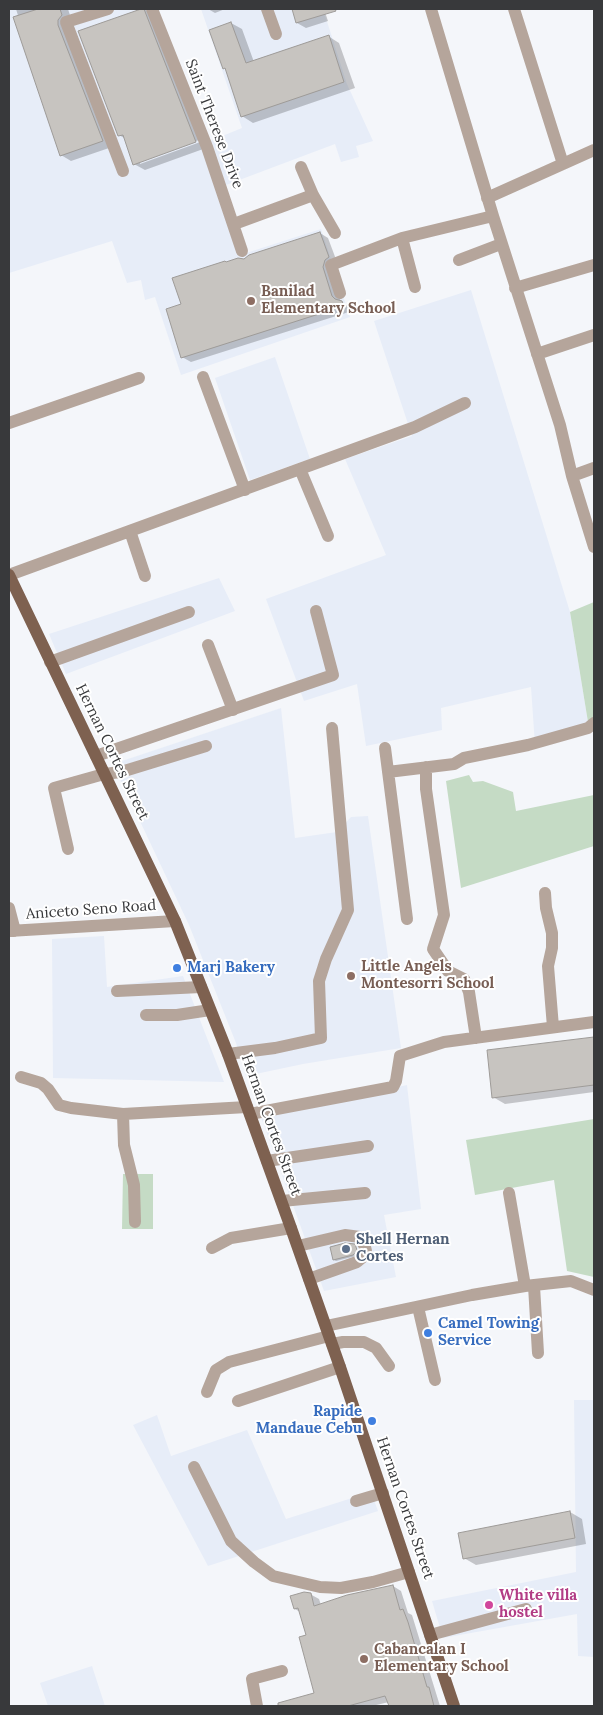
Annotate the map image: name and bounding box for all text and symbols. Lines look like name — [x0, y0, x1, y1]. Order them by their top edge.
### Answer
street label: Saint Therese Drive — [181, 57, 247, 191]
place label: Banilad Elementary School — [261, 283, 396, 318]
marker: Banilad Elementary School — [245, 295, 257, 307]
street label: Hernan Cortes Street — [71, 681, 153, 823]
street label: Aniceto Seno Road — [25, 896, 157, 924]
place label: Little Angels Montesorri School — [361, 958, 494, 993]
place label: Marj Bakery — [187, 959, 275, 977]
marker: Marj Bakery — [171, 962, 183, 974]
marker: Little Angels Montesorri School — [345, 970, 357, 982]
street label: Hernan Cortes Street — [237, 1052, 305, 1198]
place label: Shell Hernan Cortes — [356, 1231, 450, 1266]
marker: Shell Hernan Cortes — [340, 1243, 352, 1255]
place label: Camel Towing Service — [438, 1315, 539, 1350]
marker: Camel Towing Service — [422, 1327, 434, 1339]
place label: Rapide Mandaue Cebu — [256, 1403, 362, 1438]
marker: Rapide Mandaue Cebu — [366, 1415, 378, 1427]
street label: Hernan Cortes Street — [372, 1435, 438, 1581]
place label: White villa hostel — [499, 1587, 577, 1622]
marker: White villa hostel — [483, 1599, 495, 1611]
place label: Cabancalan I Elementary School — [374, 1641, 509, 1676]
marker: Cabancalan I Elementary School — [358, 1653, 370, 1665]

